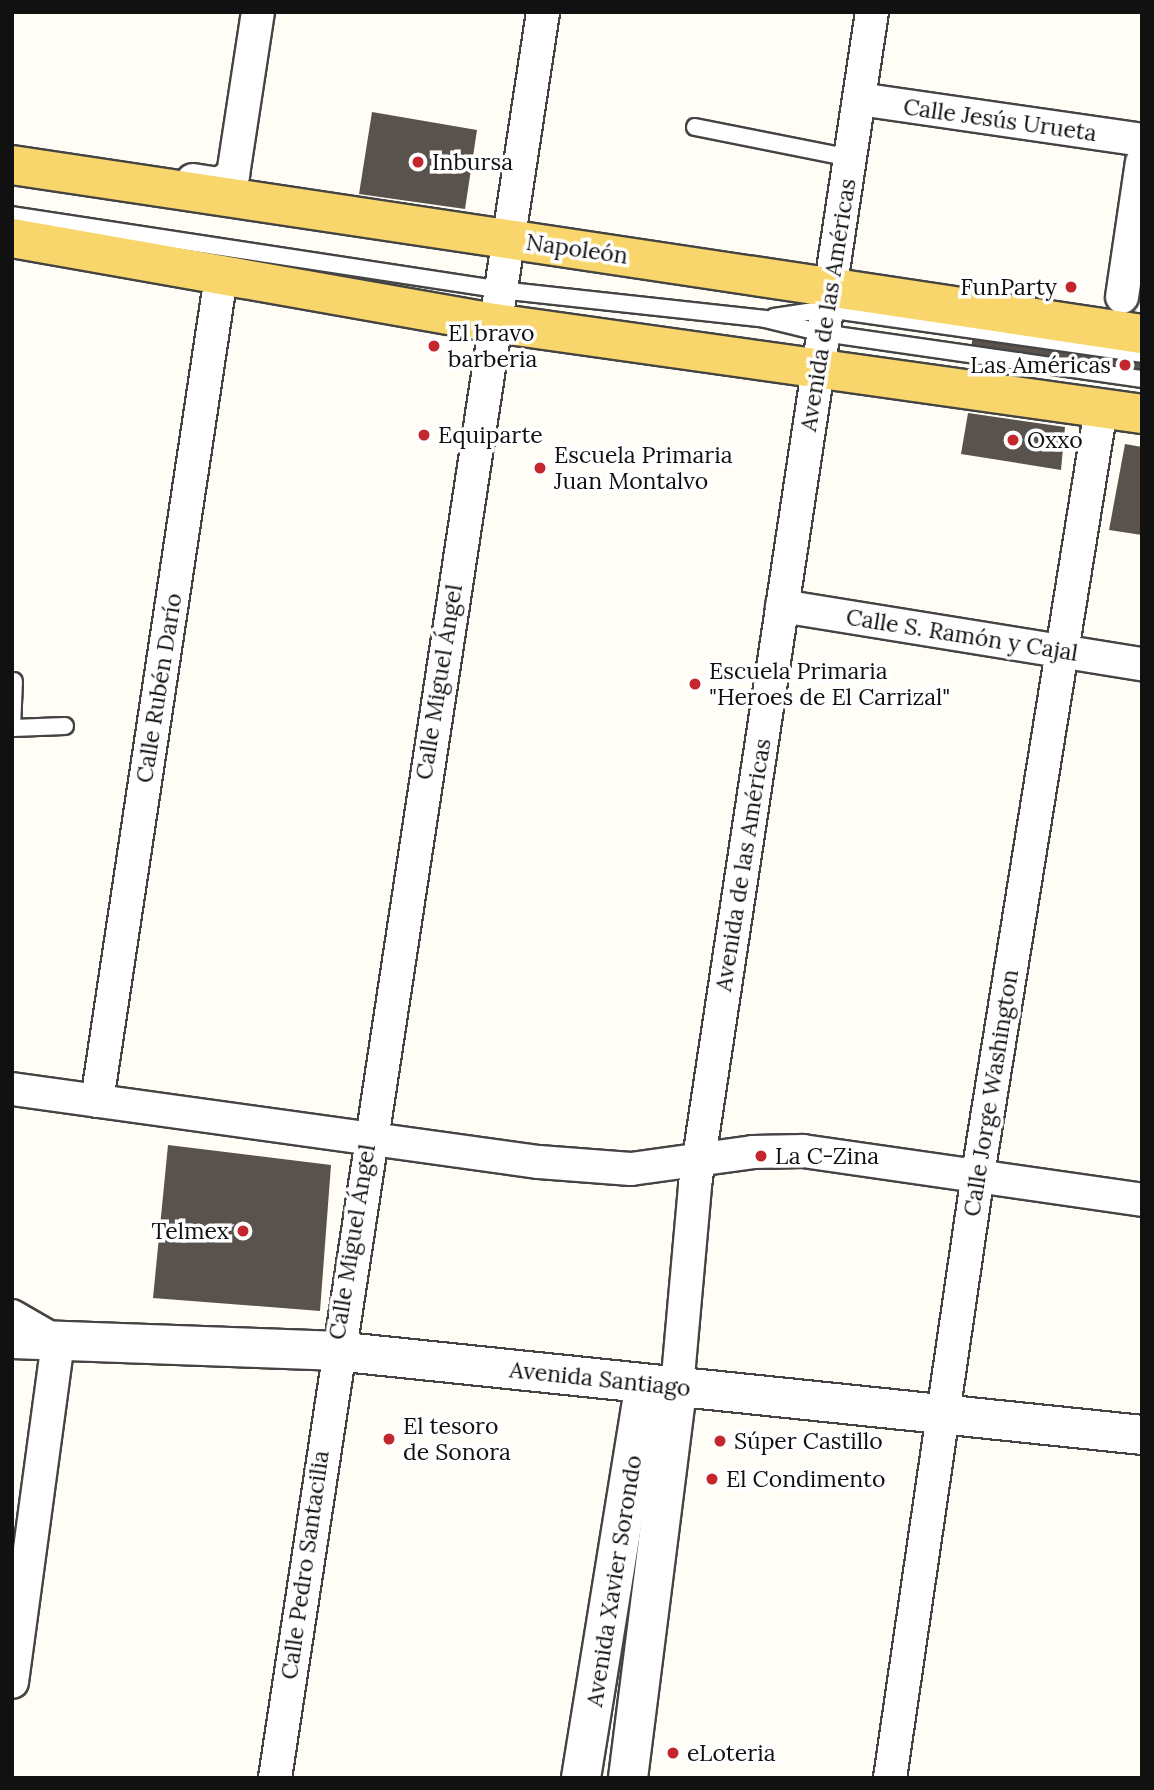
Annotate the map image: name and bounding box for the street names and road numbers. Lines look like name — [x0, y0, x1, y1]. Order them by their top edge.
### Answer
street label: Calle Jesús Urueta — [902, 93, 1098, 147]
street label: Avenida de las Américas — [794, 177, 862, 433]
street label: Napoleón — [524, 228, 630, 270]
street label: Calle Miguel Ángel — [410, 582, 468, 782]
street label: Calle Rubén Darío — [130, 591, 188, 785]
street label: Calle S. Ramón y Cajal — [844, 603, 1080, 667]
street label: Avenida de las Américas — [709, 737, 777, 993]
street label: Calle Jorge Washington — [958, 968, 1024, 1218]
street label: Calle Miguel Ángel — [323, 1142, 381, 1342]
street label: Avenida Santiago — [508, 1356, 692, 1402]
street label: Calle Pedro Santacilia — [275, 1449, 335, 1681]
street label: Avenida Xavier Sorondo — [580, 1453, 648, 1709]

